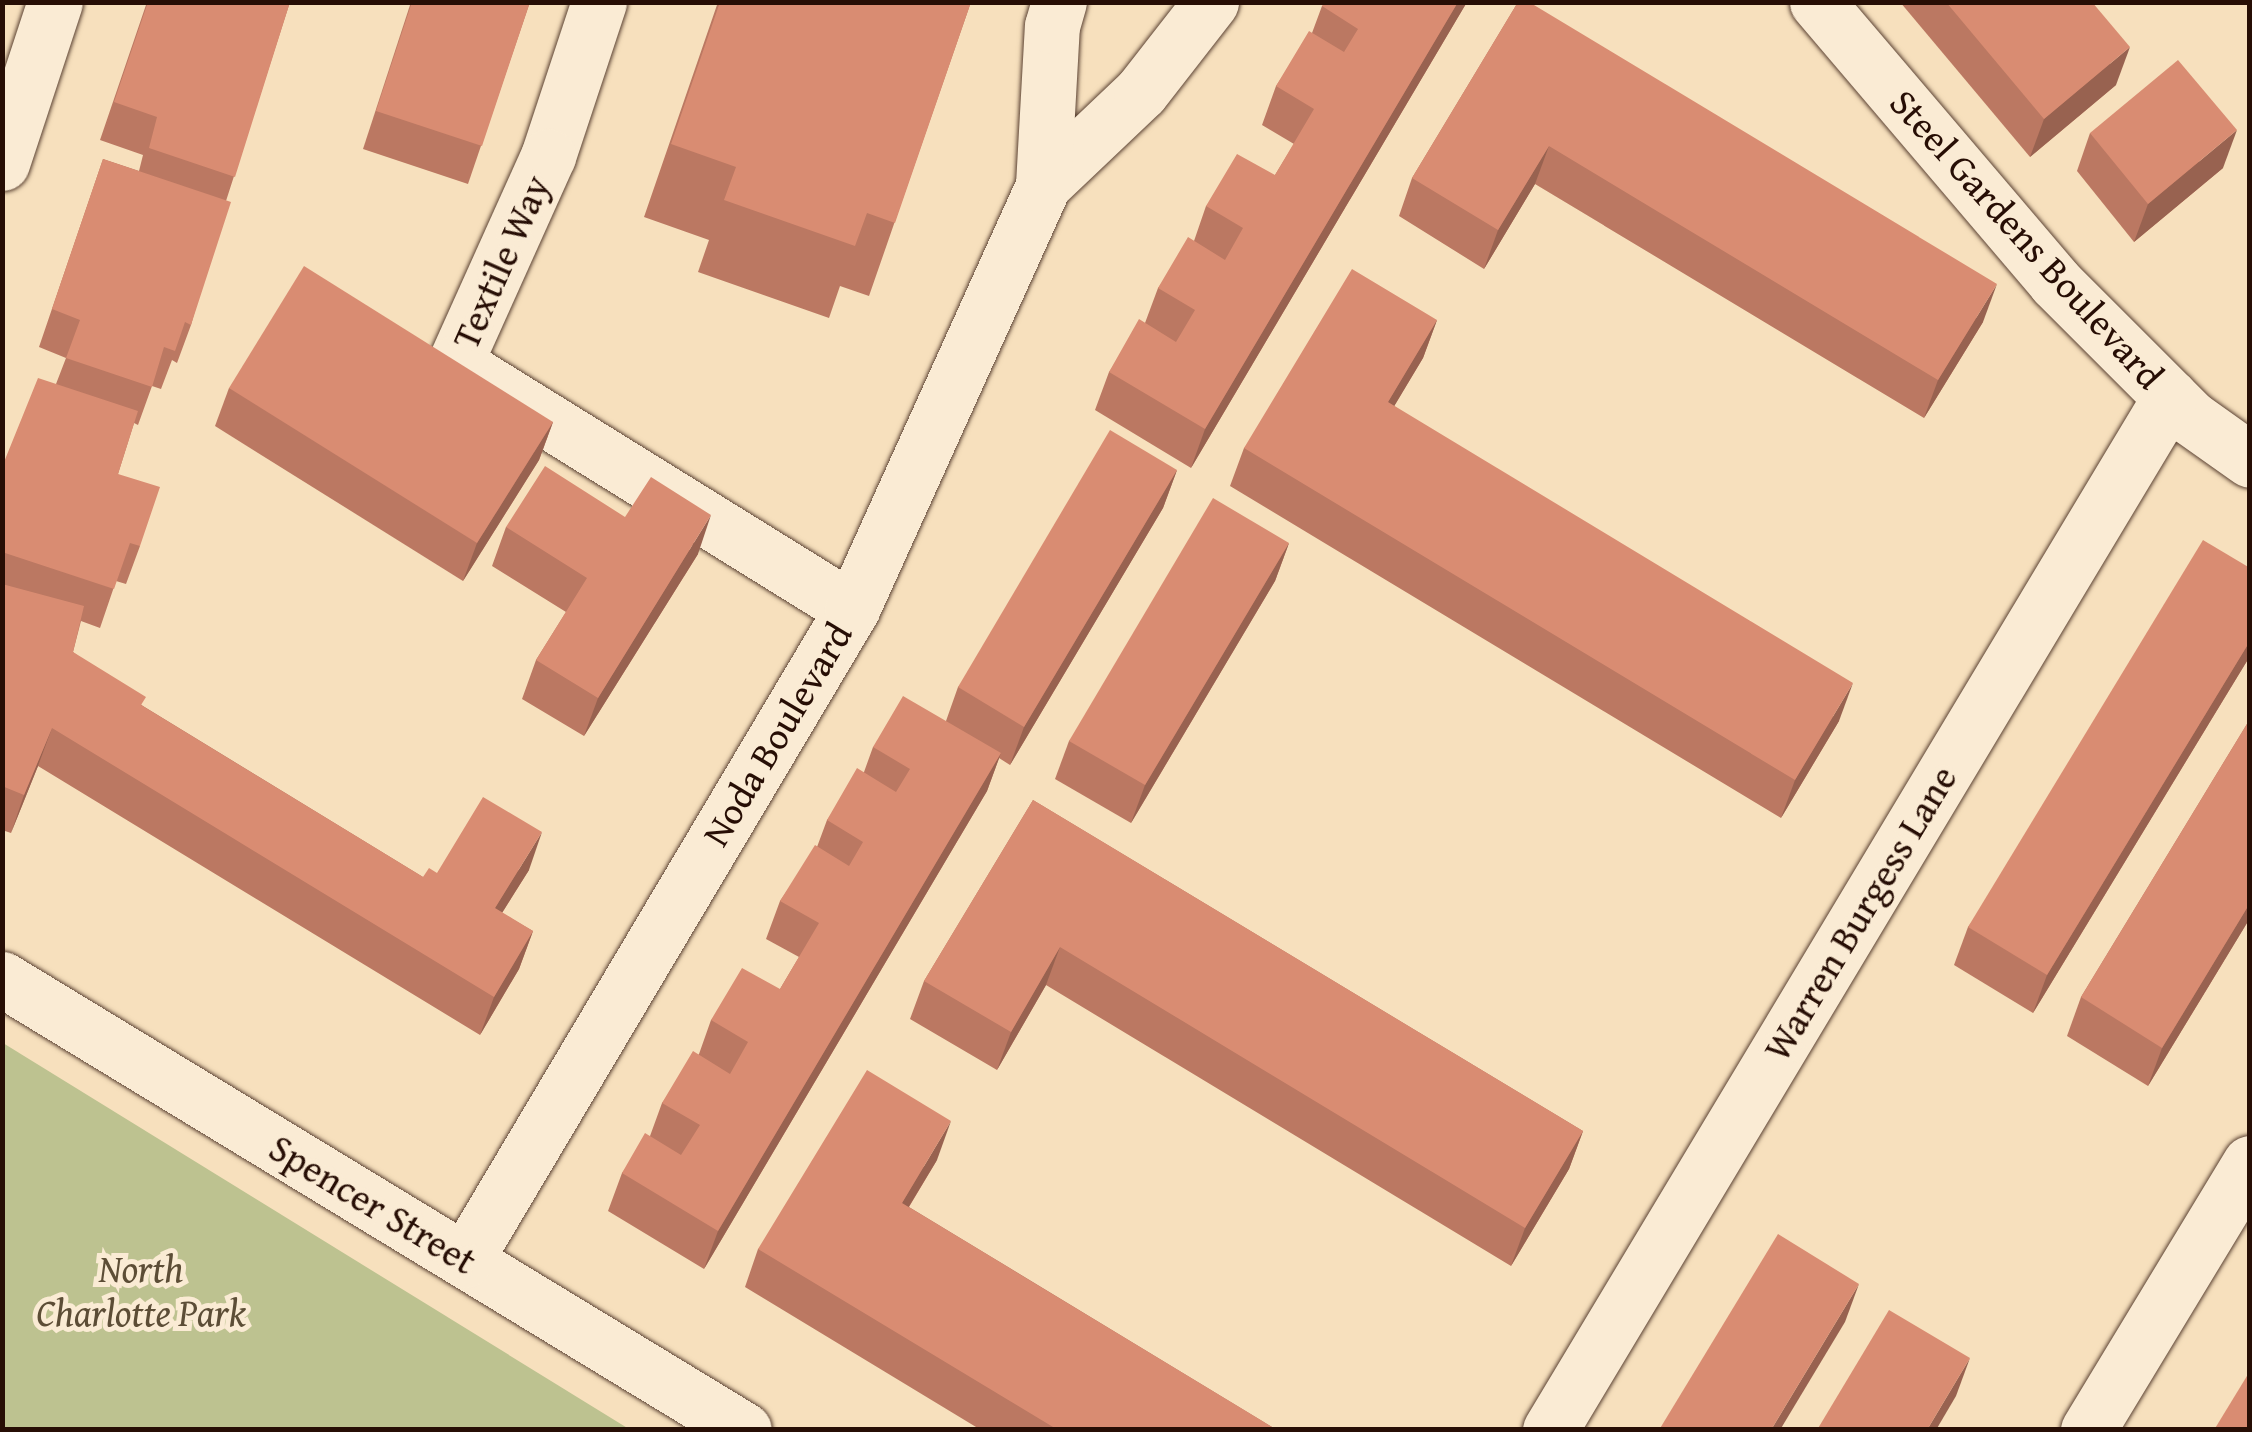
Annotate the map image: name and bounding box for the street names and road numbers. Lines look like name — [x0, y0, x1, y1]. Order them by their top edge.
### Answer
street label: Steel Gardens Boulevard — [1881, 80, 2173, 398]
street label: Textile Way — [443, 168, 559, 356]
street label: Noda Boulevard — [692, 614, 862, 854]
street label: Warren Burgess Lane — [1754, 757, 1966, 1069]
street label: Spencer Street — [261, 1124, 485, 1284]

